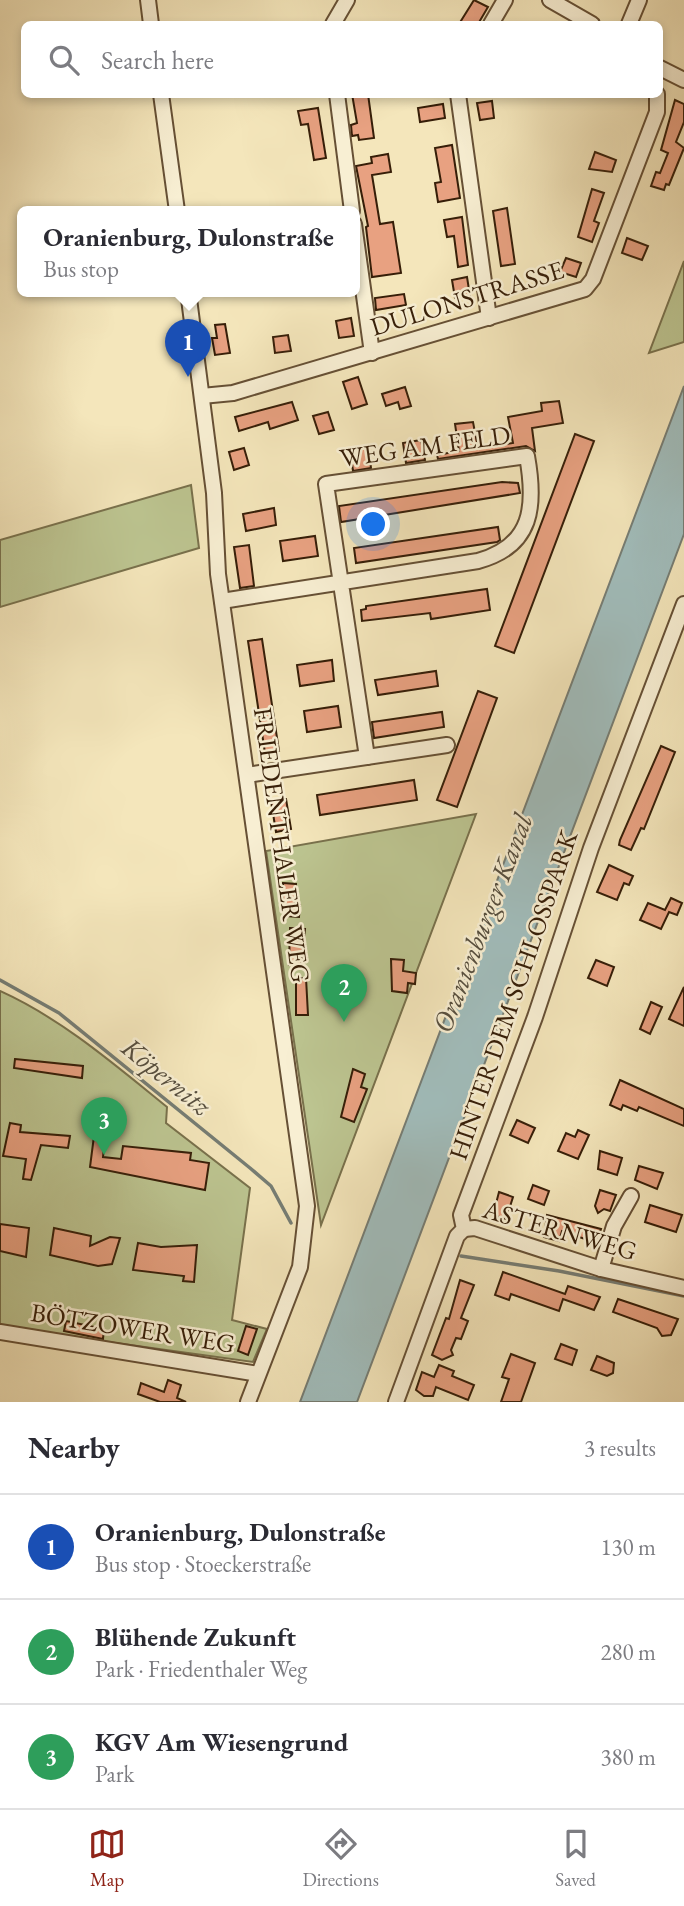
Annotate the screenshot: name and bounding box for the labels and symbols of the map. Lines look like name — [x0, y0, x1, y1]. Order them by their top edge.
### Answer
street label: DULONSTRASSE — [366, 252, 568, 344]
pin: 1 — [165, 319, 211, 377]
street label: WEG AM FELD — [337, 417, 513, 475]
your location — [356, 507, 390, 541]
street label: FRIEDENTHALER WEG — [246, 705, 318, 985]
water label: Oranienburger Kanal — [424, 808, 541, 1037]
street label: HINTER DEM SCHLOSSPARK — [441, 825, 586, 1164]
pin: 2 — [321, 964, 367, 1022]
water label: Köpernitz — [114, 1028, 220, 1123]
pin: 3 — [81, 1097, 127, 1155]
street label: ASTERNWEG — [478, 1192, 641, 1268]
street label: BÖTZOWER WEG — [28, 1295, 238, 1361]

